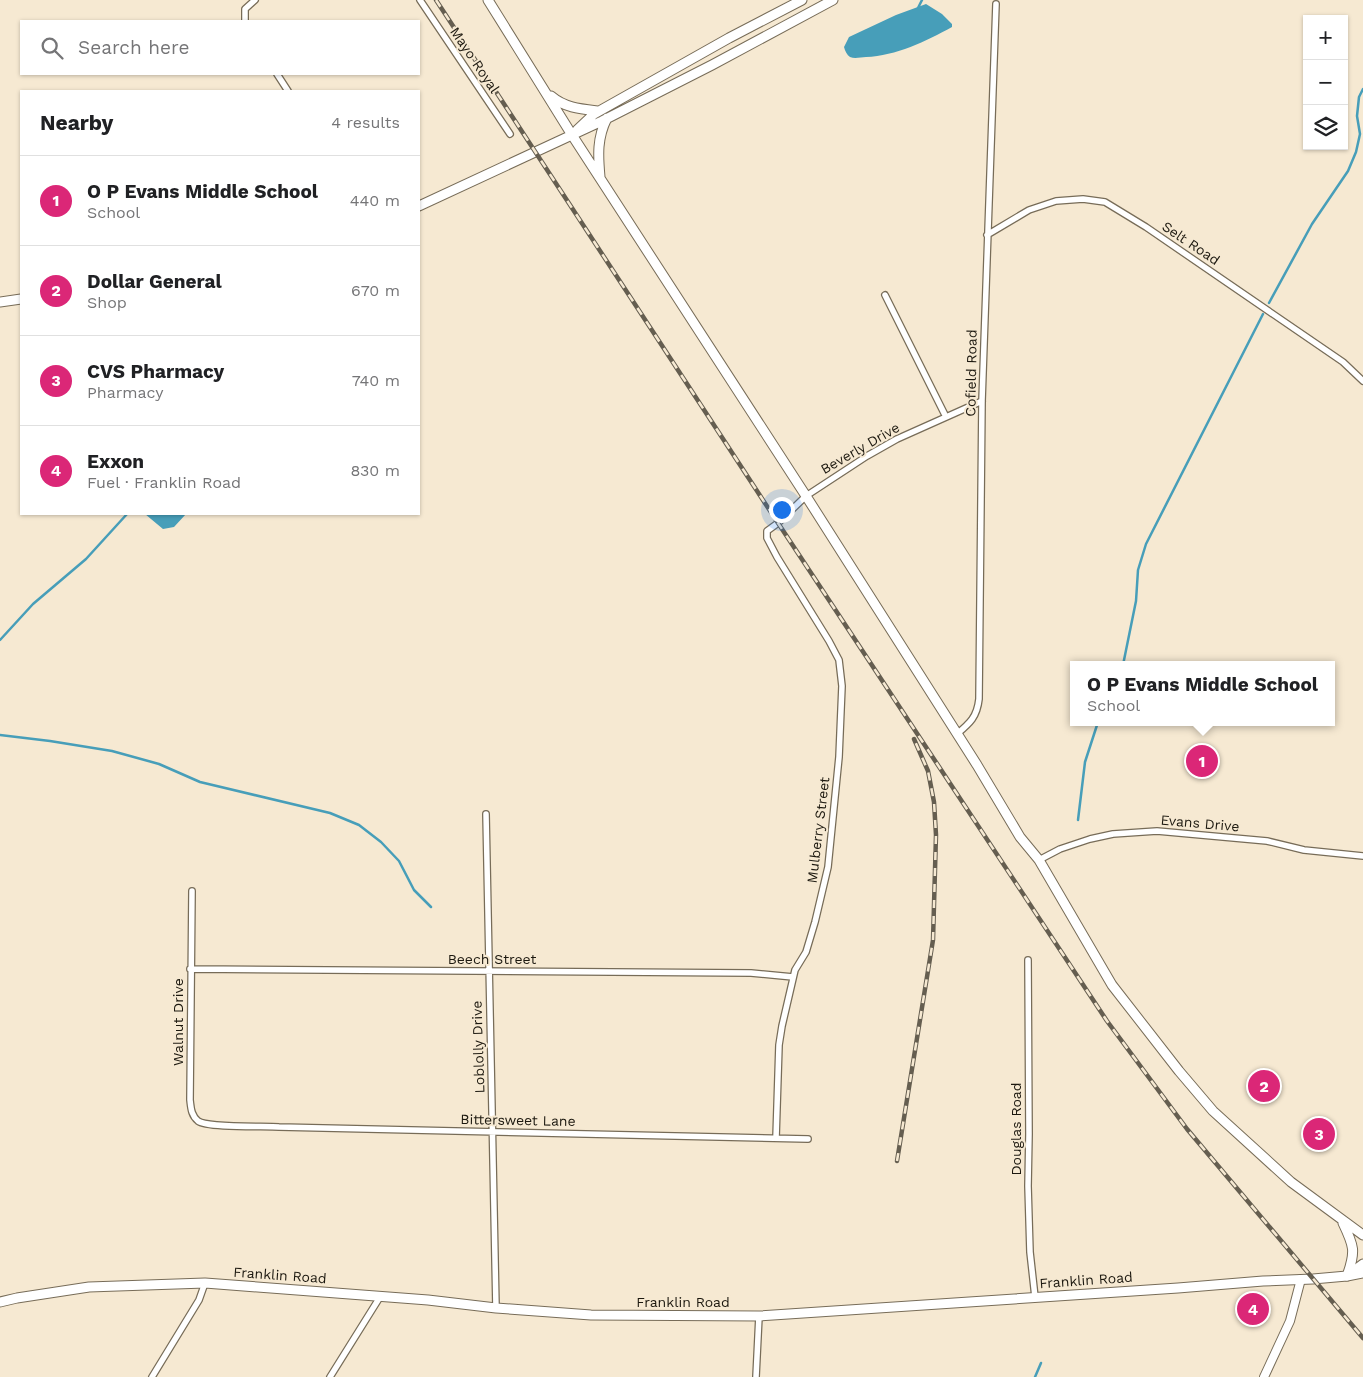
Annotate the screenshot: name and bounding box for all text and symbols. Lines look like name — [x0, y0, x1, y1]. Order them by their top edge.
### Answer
map controls — [1303, 15, 1348, 150]
button: + — [1303, 15, 1348, 60]
search box — [20, 20, 420, 75]
street label: Mayo Royal — [447, 24, 503, 97]
icon: search — [38, 34, 66, 62]
text: Search here — [78, 36, 189, 59]
button: − — [1303, 60, 1348, 105]
button: layers — [1303, 105, 1348, 150]
text: Nearby — [40, 110, 113, 135]
text: 4 results — [331, 113, 400, 132]
text: O P Evans Middle School — [87, 180, 318, 203]
text: 1 — [53, 191, 59, 210]
text: 440 m — [350, 191, 400, 210]
text: School — [87, 203, 140, 222]
street label: Selt Road — [1159, 218, 1223, 268]
text: Dollar General — [87, 270, 222, 293]
text: 2 — [51, 281, 61, 300]
text: 670 m — [351, 281, 400, 300]
text: Shop — [87, 293, 127, 312]
street label: Cofield Road — [962, 329, 980, 417]
text: CVS Pharmacy — [87, 360, 224, 383]
text: 3 — [51, 371, 61, 390]
text: 740 m — [352, 371, 400, 390]
text: Pharmacy — [87, 383, 163, 402]
street label: Beverly Drive — [818, 419, 902, 477]
text: Exxon — [87, 450, 144, 473]
text: 4 — [51, 461, 61, 480]
text: 830 m — [350, 461, 400, 480]
text: Fuel · Franklin Road — [87, 473, 241, 492]
your location — [769, 497, 795, 523]
popup — [1070, 661, 1335, 726]
text: O P Evans Middle School — [1087, 673, 1318, 696]
text: School — [1087, 696, 1140, 715]
pin: 1 — [1186, 742, 1218, 780]
street label: Mulberry Street — [804, 776, 832, 884]
street label: Evans Drive — [1160, 812, 1240, 834]
street label: Beech Street — [448, 951, 536, 967]
street label: Walnut Drive — [170, 978, 186, 1066]
street label: Loblolly Drive — [468, 1000, 488, 1094]
pin: 2 — [1248, 1067, 1280, 1105]
street label: Douglas Road — [1008, 1082, 1024, 1176]
street label: Bittersweet Lane — [460, 1111, 576, 1129]
pin: 3 — [1303, 1115, 1335, 1153]
street label: Franklin Road — [233, 1264, 327, 1286]
street label: Franklin Road — [1039, 1269, 1133, 1291]
pin: 4 — [1237, 1290, 1269, 1328]
street label: Franklin Road — [636, 1294, 730, 1310]

